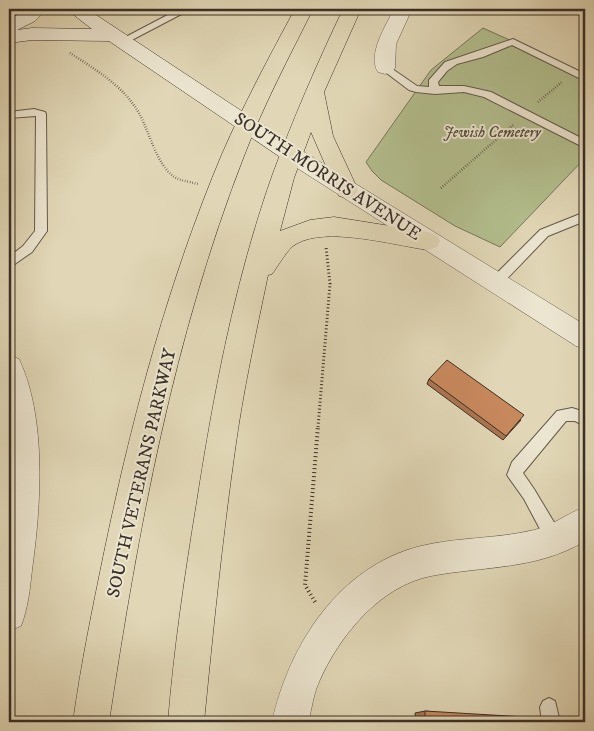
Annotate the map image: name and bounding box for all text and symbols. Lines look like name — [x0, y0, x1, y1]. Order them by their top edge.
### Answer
street label: SOUTH MORRIS AVENUE — [230, 108, 425, 246]
park label: Jewish Cemetery — [443, 123, 542, 142]
street label: SOUTH VETERANS PARKWAY — [103, 346, 181, 600]

